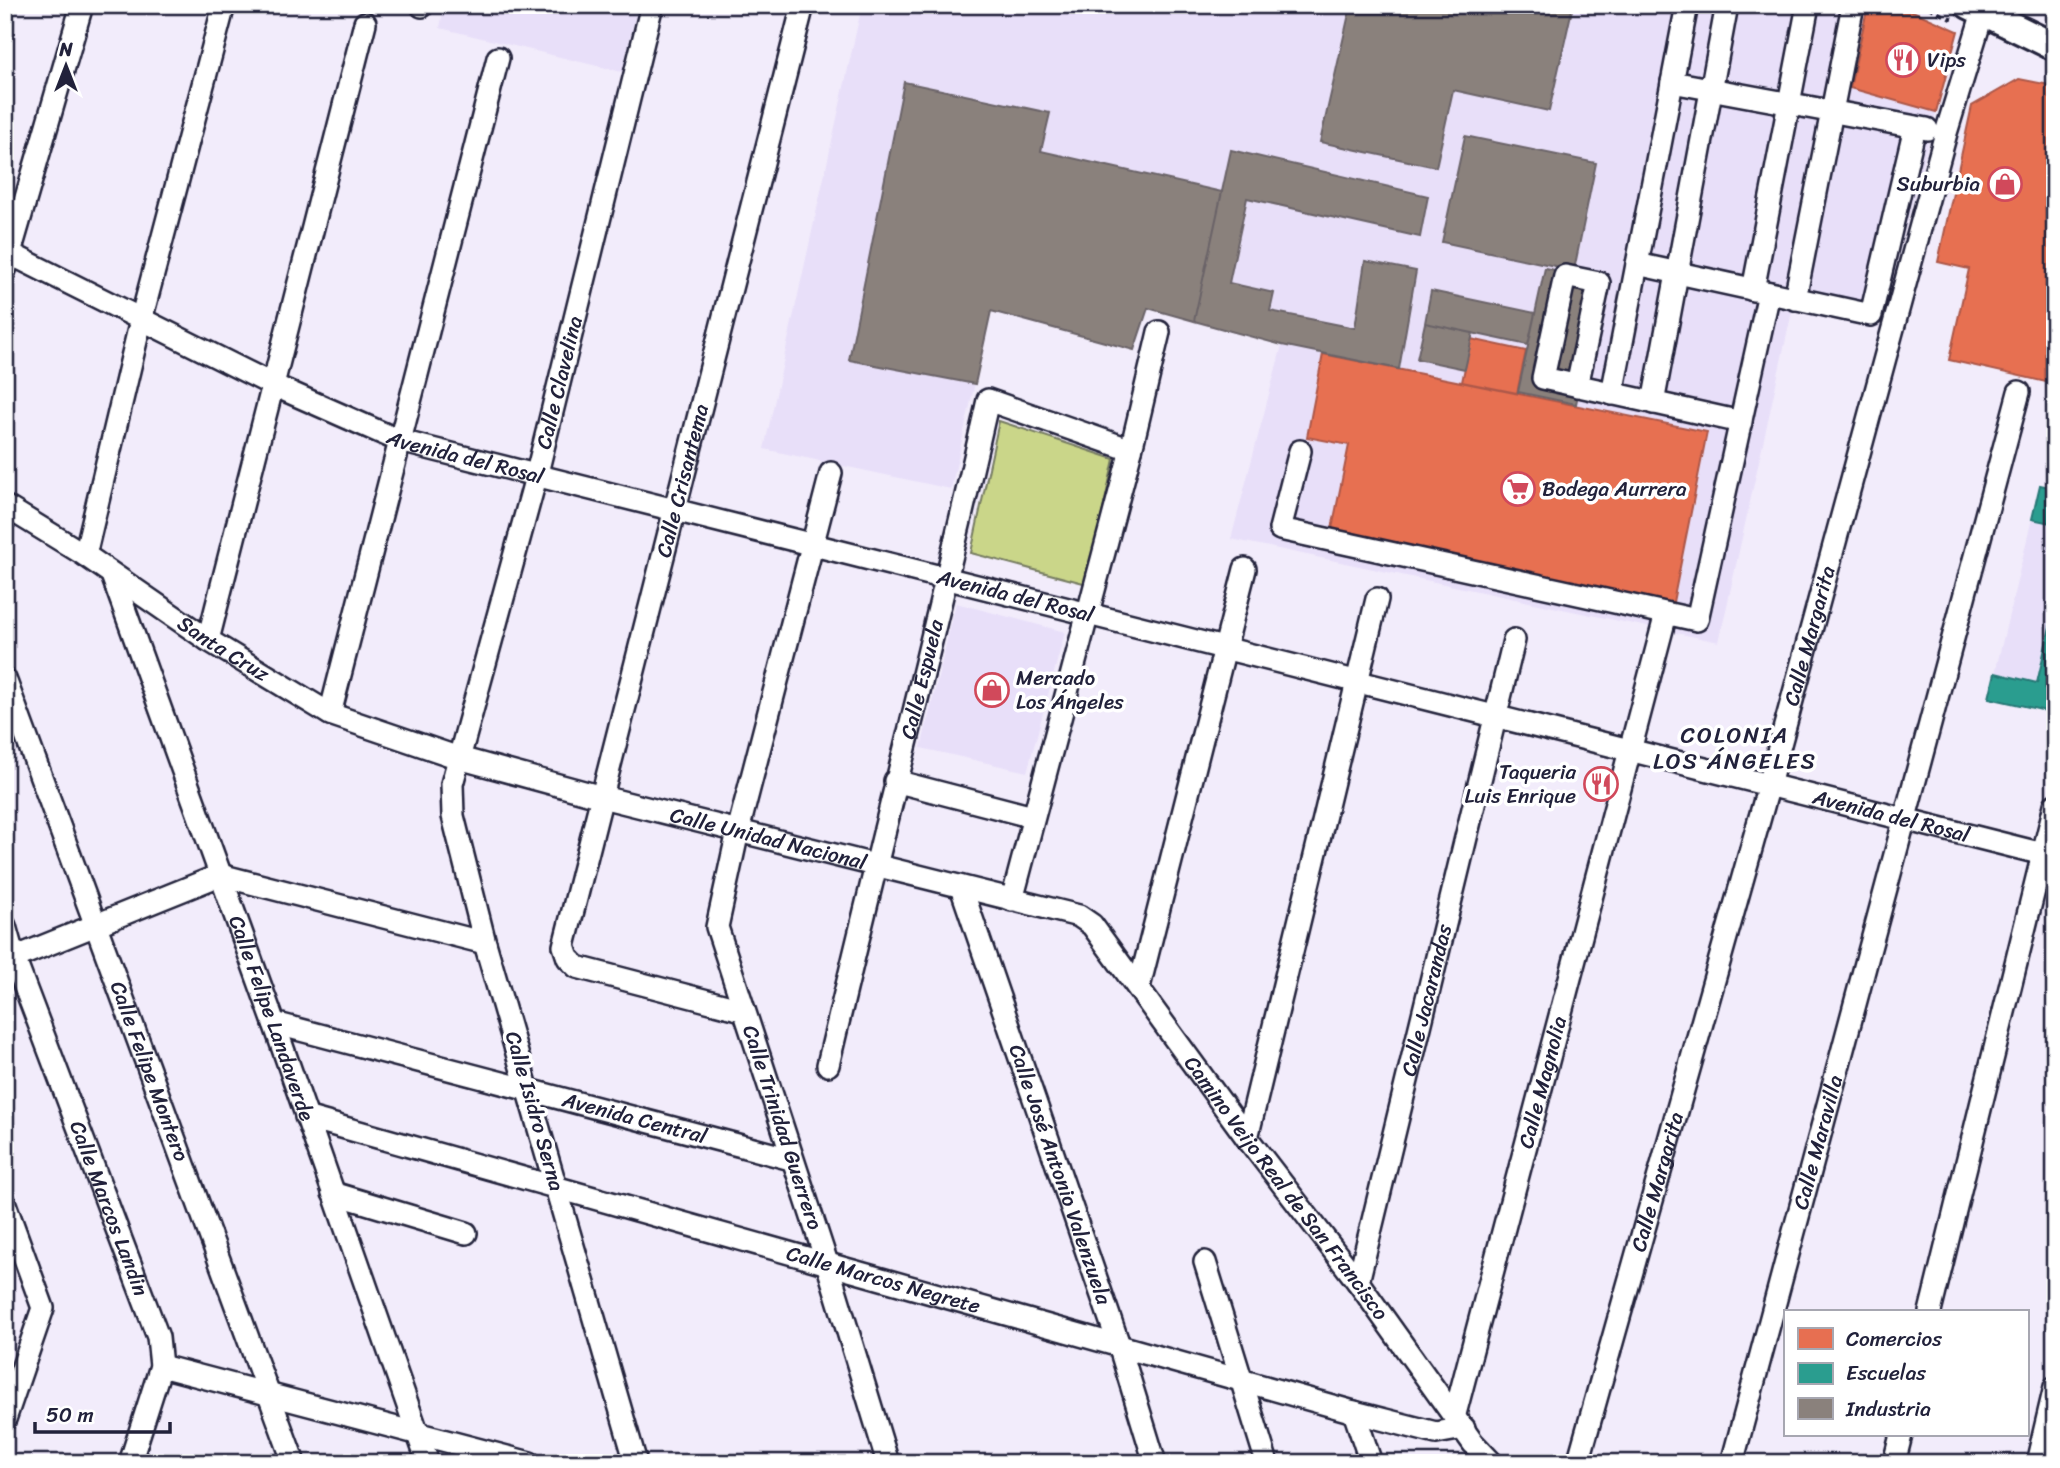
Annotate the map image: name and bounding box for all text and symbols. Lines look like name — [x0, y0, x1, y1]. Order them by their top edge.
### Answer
north arrow — [32, 32, 102, 102]
text: N — [58, 33, 73, 66]
restaurant icon: Vips — [1884, 41, 1922, 79]
place label: Vips — [1927, 41, 1966, 79]
place label: Suburbia — [1897, 165, 1980, 203]
shop icon: Suburbia — [1986, 165, 2024, 203]
street label: Calle Clavelina — [525, 312, 594, 453]
street label: Calle Crisantema — [644, 399, 720, 561]
street label: Avenida del Rosal — [380, 418, 549, 496]
supermarket icon: Bodega Aurrera — [1499, 470, 1537, 508]
place label: Bodega Aurrera — [1542, 470, 1687, 508]
street label: Avenida del Rosal — [932, 557, 1099, 634]
street label: Calle Margarita — [1772, 561, 1847, 710]
street label: Santa Cruz — [169, 605, 278, 693]
street label: Calle Espuela — [889, 615, 955, 743]
place label: Mercado Los Ángeles — [1016, 659, 1124, 721]
shop icon: Mercado Los Ángeles — [973, 671, 1011, 709]
district label: COLONIA LOS ÁNGELES — [1653, 715, 1817, 782]
place label: Taqueria Luis Enrique — [1464, 753, 1576, 815]
restaurant icon: Taqueria Luis Enrique — [1582, 765, 1620, 803]
street label: Avenida del Rosal — [1808, 778, 1975, 854]
street label: Calle Unidad Nacional — [666, 796, 872, 882]
street label: Calle Felipe Landaverde — [218, 910, 326, 1126]
street label: Calle Jacarandas — [1390, 920, 1463, 1080]
street label: Calle Felipe Montero — [99, 975, 200, 1167]
street label: Calle Magnolia — [1507, 1012, 1578, 1153]
street label: Calle Trinidad Guerrero — [731, 1020, 834, 1235]
street label: Calle Isidro Serna — [494, 1027, 576, 1196]
street label: Calle José Antonio Valenzuela — [998, 1039, 1123, 1310]
street label: Camino Veijo Real de San Francisco — [1174, 1047, 1399, 1329]
street label: Calle Maravilla — [1782, 1070, 1854, 1214]
street label: Avenida Central — [557, 1080, 712, 1155]
street label: Calle Margarita — [1619, 1107, 1695, 1256]
street label: Calle Marcos Landin — [58, 1115, 160, 1302]
street label: Calle Marcos Negrete — [782, 1234, 985, 1325]
legend — [1784, 1310, 2028, 1436]
text: Comercios — [1846, 1320, 1942, 1358]
text: Escuelas — [1846, 1354, 1926, 1392]
text: Industria — [1845, 1390, 1931, 1428]
scale bar — [35, 1391, 170, 1435]
text: 50 m — [46, 1396, 94, 1434]

